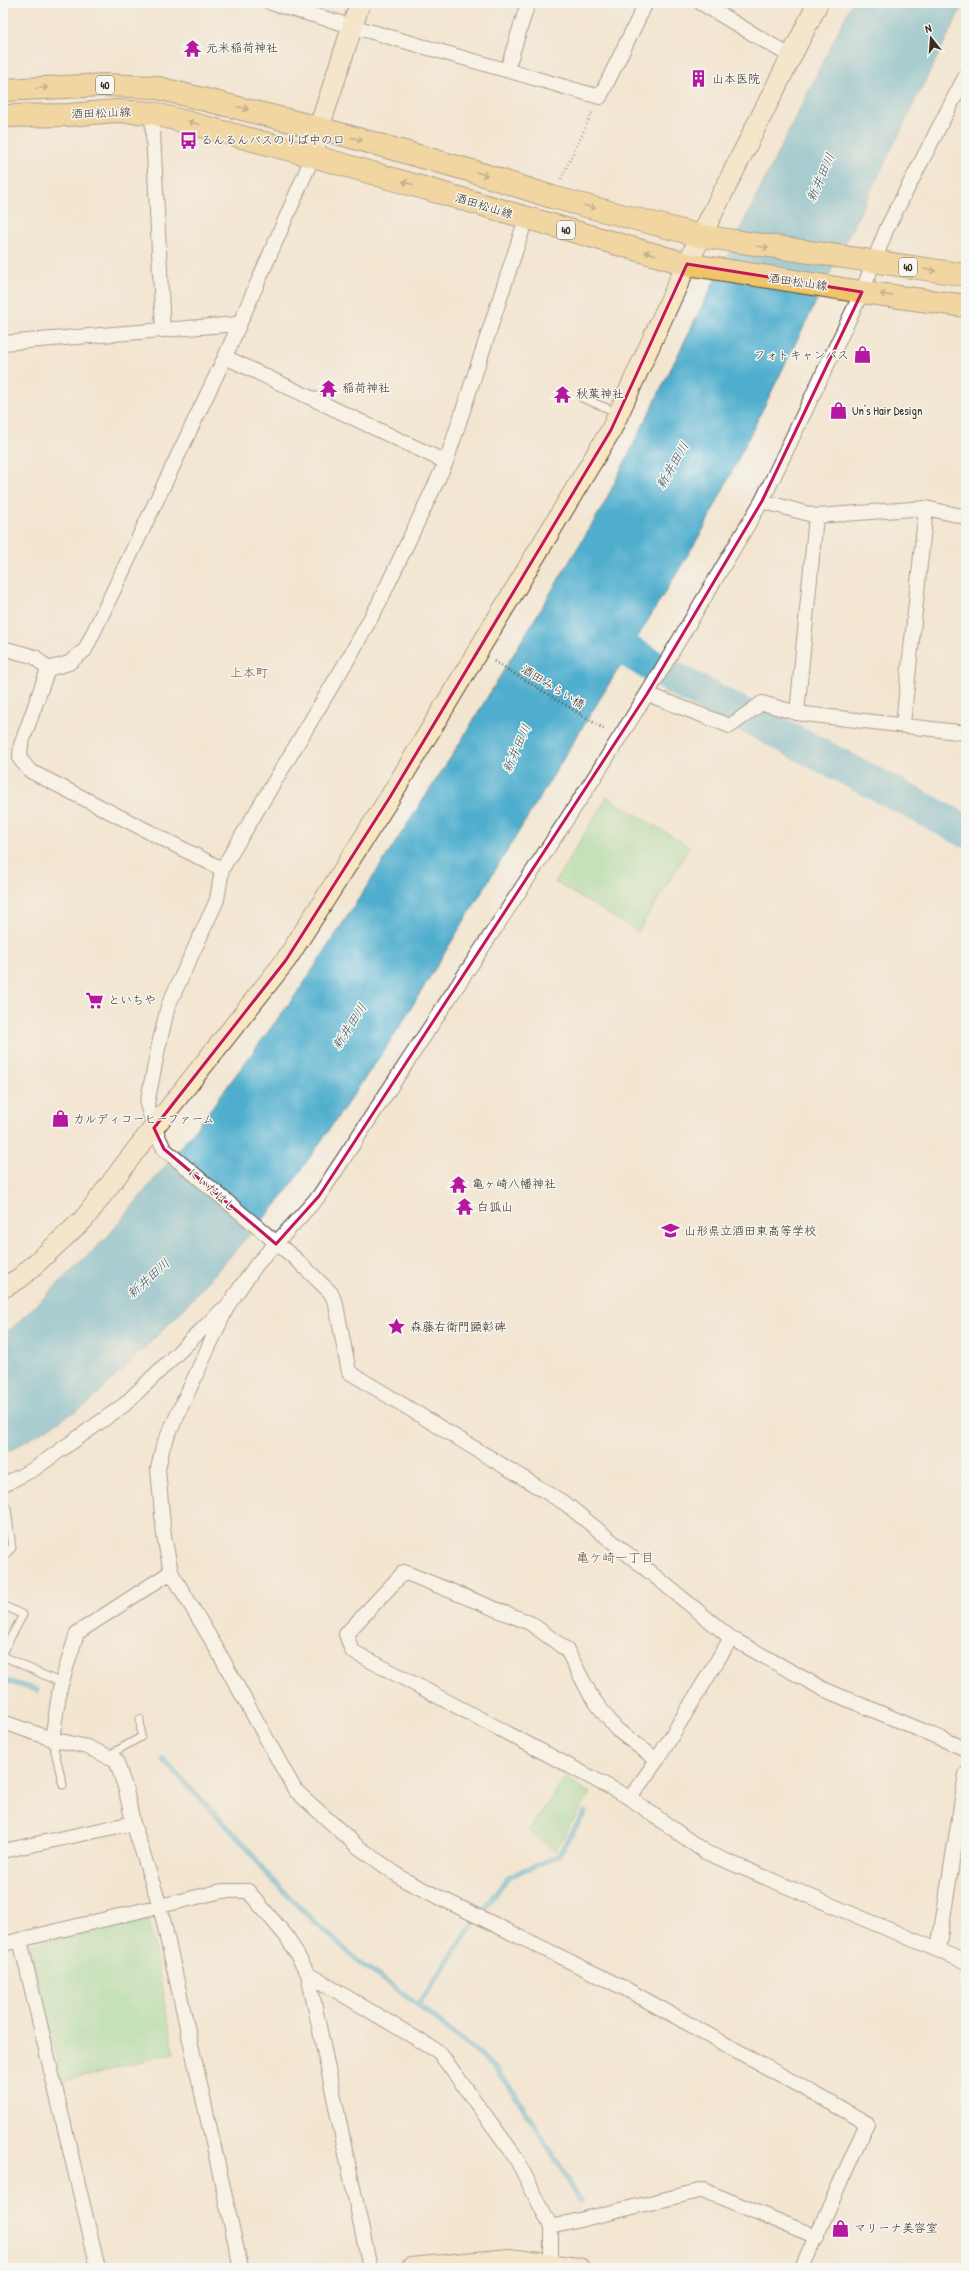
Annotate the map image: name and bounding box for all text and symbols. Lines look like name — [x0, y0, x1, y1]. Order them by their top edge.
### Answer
north arrow — [911, 18, 951, 58]
text: N — [923, 21, 933, 36]
temple icon: 元米稲荷神社 — [183, 38, 203, 58]
place label: 元米稲荷神社 — [206, 39, 278, 56]
building icon: 山本医院 — [689, 69, 709, 89]
place label: 山本医院 — [712, 70, 760, 87]
road number: 40 — [96, 76, 114, 94]
one-way arrow — [35, 84, 48, 91]
street label: 酒田松山線 — [71, 103, 131, 122]
one-way arrow — [236, 105, 249, 112]
one-way arrow — [188, 119, 201, 126]
bus stop icon: るんるんバスのりば中の口 — [178, 130, 198, 150]
place label: るんるんバスのりば中の口 — [201, 131, 345, 148]
one-way arrow — [350, 136, 363, 143]
water label: 新井田川 — [801, 150, 839, 204]
one-way arrow — [475, 171, 488, 178]
one-way arrow — [401, 179, 414, 186]
street label: 酒田松山線 — [453, 189, 515, 222]
one-way arrow — [583, 204, 596, 211]
road number: 40 — [557, 221, 575, 239]
one-way arrow — [756, 243, 769, 251]
one-way arrow — [644, 249, 657, 256]
road number: 40 — [899, 258, 917, 276]
one-way arrow — [924, 266, 937, 274]
street label: 酒田松山線 — [767, 269, 829, 294]
one-way arrow — [880, 291, 893, 299]
shop icon: フォトキャンパス — [852, 345, 872, 365]
place label: フォトキャンパス — [753, 346, 849, 363]
temple icon: 稲荷神社 — [319, 378, 339, 398]
place label: 稲荷神社 — [342, 379, 390, 396]
temple icon: 秋葉神社 — [553, 384, 573, 404]
place label: 秋葉神社 — [576, 385, 624, 402]
shop icon: Un's Hair Design — [829, 401, 849, 421]
place label: Un's Hair Design — [852, 402, 922, 419]
water label: 新井田川 — [651, 438, 693, 492]
street label: 酒田みらい橋 — [518, 660, 588, 713]
district label: 上本町 — [229, 663, 269, 681]
water label: 新井田川 — [497, 721, 535, 775]
supermarket icon: といちや — [85, 990, 105, 1010]
place label: といちや — [108, 991, 156, 1008]
water label: 新井田川 — [327, 999, 371, 1053]
shop icon: カルディコーヒーファーム — [50, 1109, 70, 1129]
place label: カルディコーヒーファーム — [73, 1110, 215, 1127]
street label: にいだはし — [184, 1164, 241, 1216]
temple icon: 亀ヶ崎八幡神社 — [449, 1174, 469, 1194]
place label: 亀ヶ崎八幡神社 — [472, 1175, 556, 1192]
temple icon: 白狐山 — [454, 1197, 474, 1217]
place label: 白狐山 — [477, 1198, 513, 1215]
school or university icon: 山形県立酒田東高等学校 — [661, 1221, 681, 1241]
place label: 山形県立酒田東高等学校 — [684, 1222, 816, 1239]
water label: 新井田川 — [123, 1254, 173, 1302]
place icon: 森藤右衛門顕彰碑 — [387, 1317, 407, 1337]
place label: 森藤右衛門顕彰碑 — [410, 1318, 506, 1335]
district label: 亀ケ崎一丁目 — [576, 1548, 654, 1566]
shop icon: マリーナ美容室 — [831, 2218, 851, 2238]
place label: マリーナ美容室 — [854, 2219, 938, 2236]

